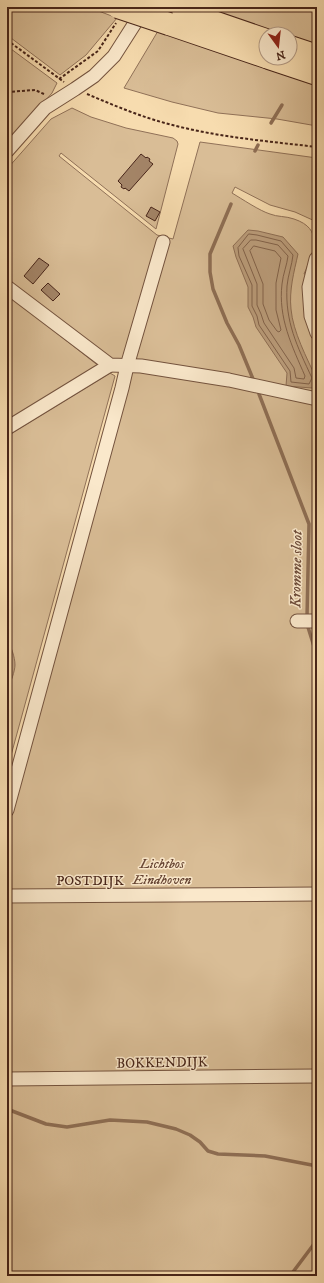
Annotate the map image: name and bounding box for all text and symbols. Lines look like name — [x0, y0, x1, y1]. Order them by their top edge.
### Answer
north arrow — [258, 26, 298, 66]
text: N — [274, 47, 287, 63]
water label: Kromme sloot — [286, 529, 307, 609]
park label: Lichtbos Eindhoven — [132, 855, 191, 889]
street label: POSTDIJK — [56, 872, 124, 890]
street label: BOKKENDIJK — [116, 1053, 208, 1073]

